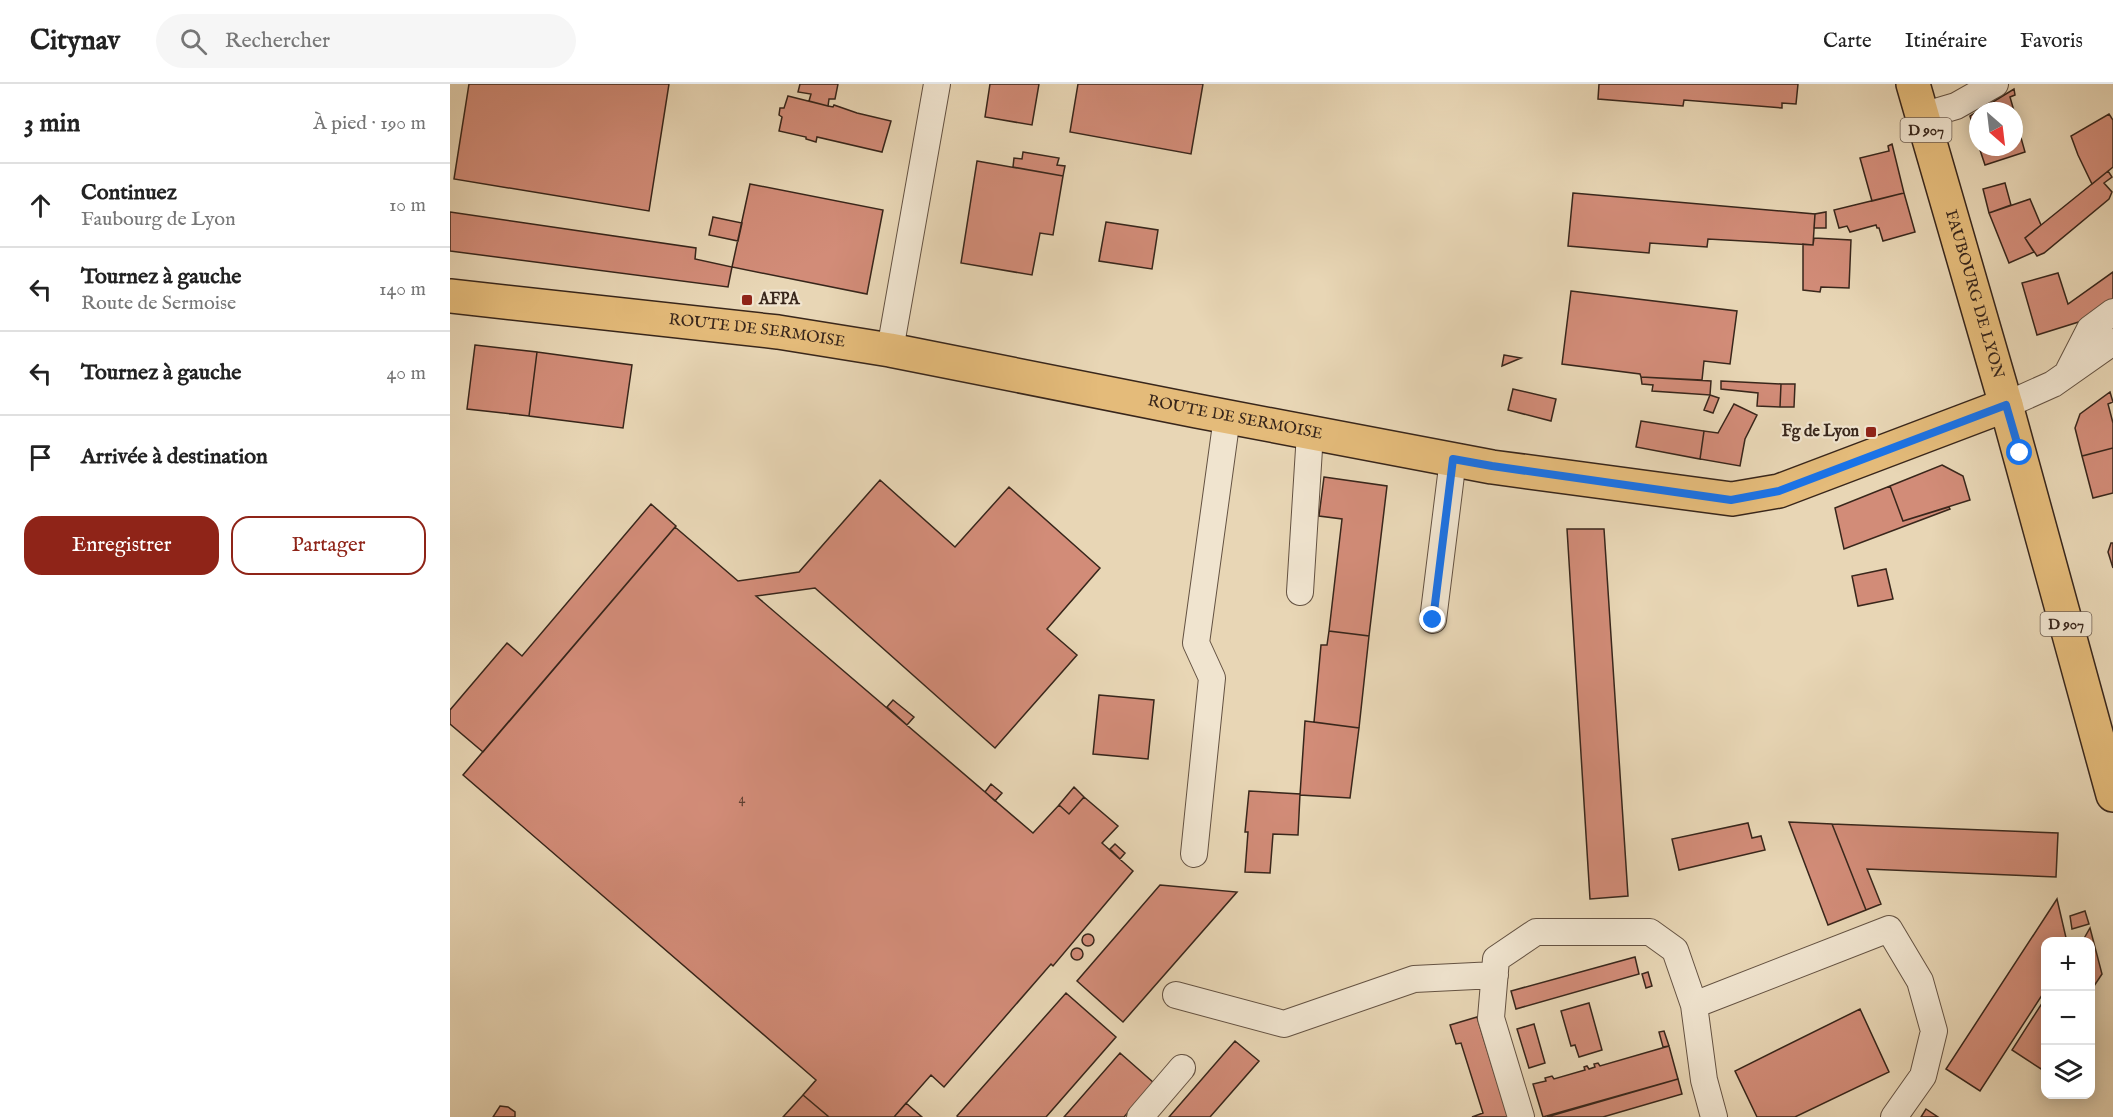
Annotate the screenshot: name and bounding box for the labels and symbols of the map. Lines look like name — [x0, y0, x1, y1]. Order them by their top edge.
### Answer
north arrow — [1969, 102, 2023, 156]
road number: D 907 — [1900, 118, 1952, 142]
street label: FAUBOURG DE LYON — [1940, 208, 2008, 381]
place label: AFPA — [758, 290, 801, 310]
marker: AFPA — [740, 293, 754, 307]
street label: ROUTE DE SERMOISE — [668, 310, 847, 353]
street label: ROUTE DE SERMOISE — [1146, 391, 1324, 445]
place label: Fg de Lyon — [1782, 422, 1859, 442]
marker: Fg de Lyon — [1864, 425, 1878, 439]
route start — [2006, 439, 2032, 465]
route end — [1419, 606, 1445, 632]
road number: D 907 — [2040, 612, 2092, 636]
house number: 4 — [739, 790, 746, 808]

